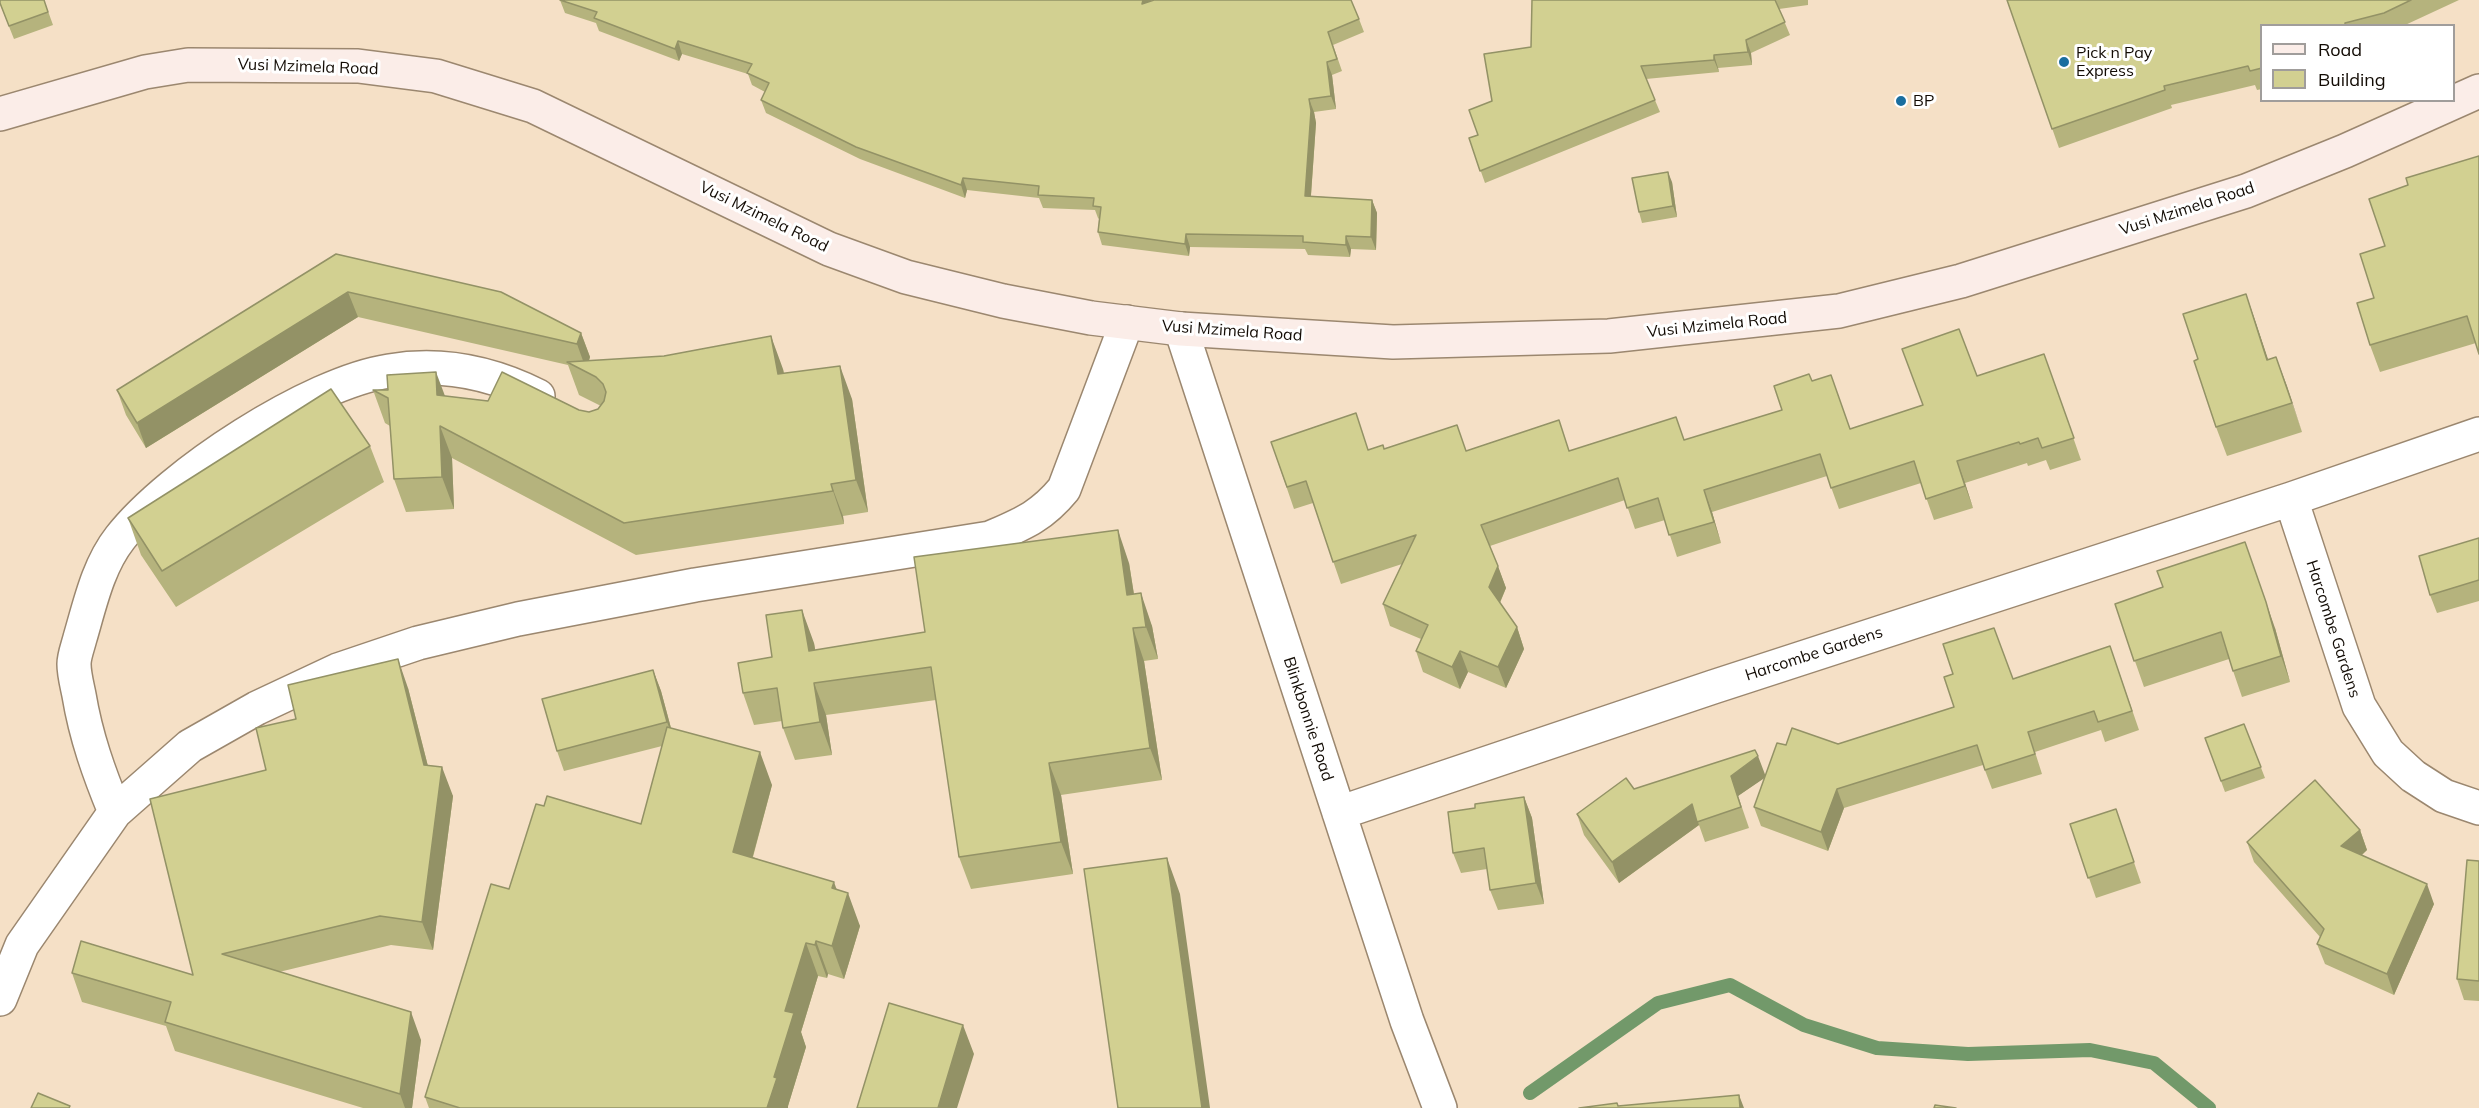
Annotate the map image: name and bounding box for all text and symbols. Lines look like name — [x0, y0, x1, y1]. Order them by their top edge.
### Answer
legend — [2260, 24, 2455, 102]
text: Road — [2318, 38, 2362, 61]
place label: Pick n Pay Express — [2076, 43, 2152, 81]
street label: Vusi Mzimela Road — [237, 55, 379, 79]
marker: Pick n Pay Express — [2057, 55, 2071, 69]
text: Building — [2318, 68, 2386, 91]
place label: BP — [1913, 91, 1934, 111]
marker: BP — [1894, 94, 1908, 108]
street label: Vusi Mzimela Road — [696, 177, 832, 257]
street label: Vusi Mzimela Road — [2117, 178, 2257, 240]
street label: Vusi Mzimela Road — [1646, 308, 1788, 342]
street label: Vusi Mzimela Road — [1161, 317, 1303, 345]
street label: Harcombe Gardens — [2302, 558, 2364, 700]
street label: Harcombe Gardens — [1743, 623, 1885, 685]
street label: Blinkbonnie Road — [1279, 654, 1337, 784]

